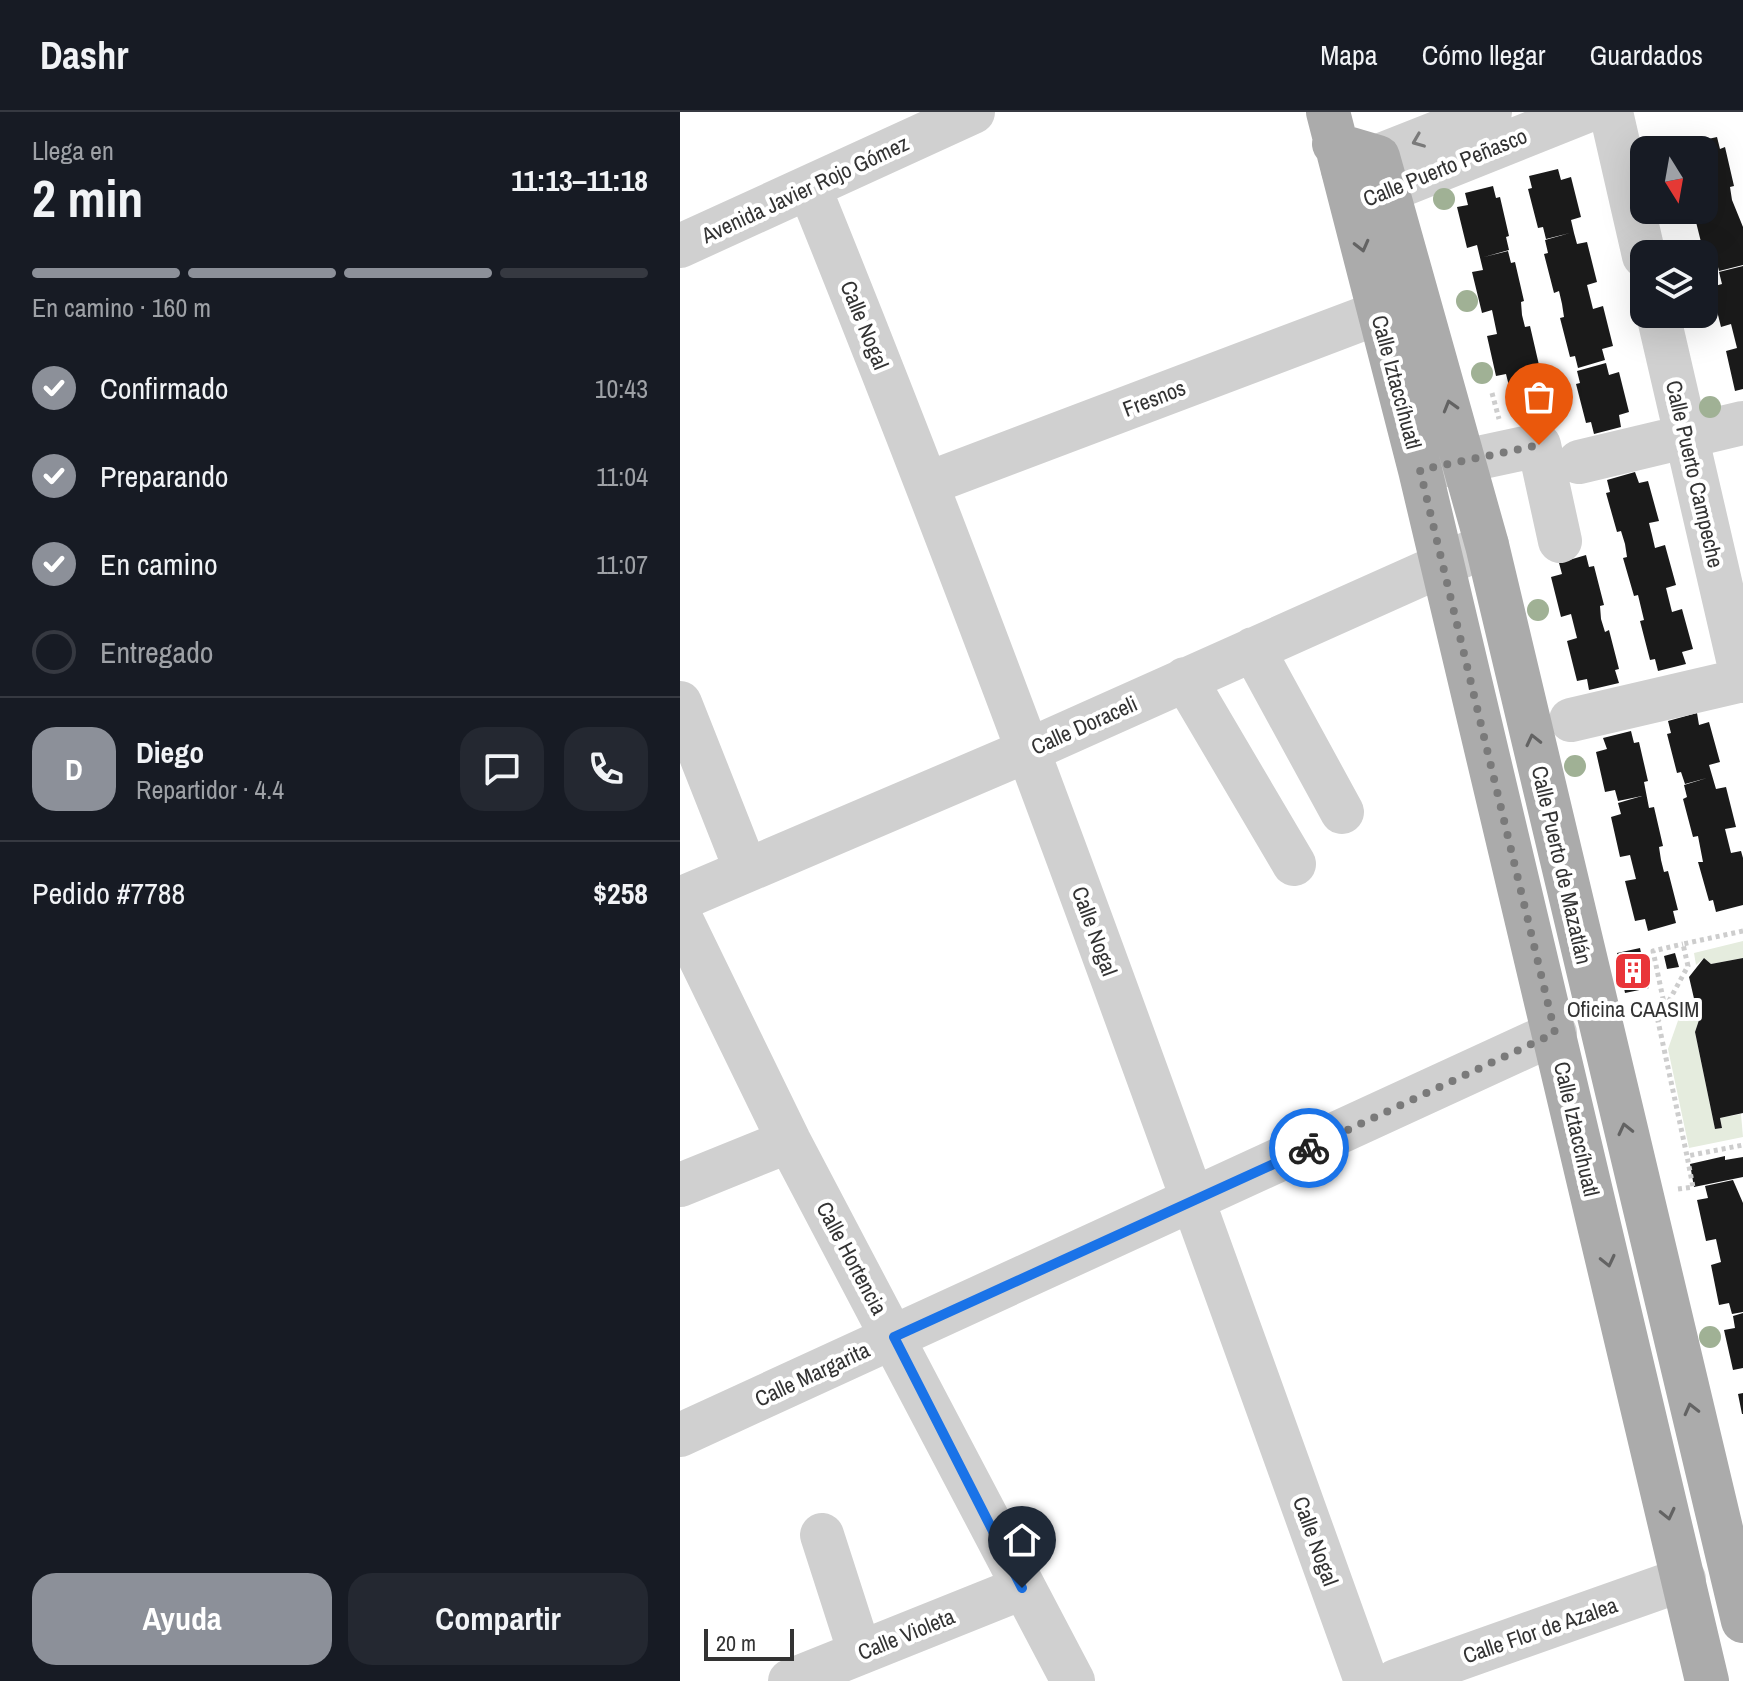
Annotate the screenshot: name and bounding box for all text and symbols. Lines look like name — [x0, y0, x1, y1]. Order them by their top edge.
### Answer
text: Dashr — [40, 30, 128, 81]
text: Mapa — [1320, 36, 1378, 74]
text: Cómo llegar — [1422, 36, 1545, 74]
text: Guardados — [1589, 36, 1703, 74]
street label: Calle Puerto Peñasco — [1358, 120, 1532, 214]
street label: Avenida Javier Rojo Gómez — [696, 128, 913, 251]
one-way arrow — [1412, 132, 1426, 148]
text: Llega en — [32, 133, 114, 168]
north arrow — [1630, 136, 1718, 224]
map controls — [1630, 136, 1718, 328]
text: 11:13–11:18 — [511, 160, 648, 200]
text: 2 min — [32, 163, 143, 233]
one-way arrow — [1352, 239, 1369, 253]
button: layers — [1630, 240, 1718, 328]
street label: Calle Nogal — [834, 276, 896, 374]
text: En camino · 160 m — [32, 290, 211, 325]
street label: Calle Iztaccíhuatl — [1365, 312, 1429, 452]
pin — [1505, 363, 1573, 445]
icon: check — [32, 366, 76, 410]
text: Confirmado — [100, 368, 229, 408]
text: 10:43 — [595, 371, 648, 406]
street label: Fresnos — [1118, 372, 1190, 424]
icon: bag — [1517, 375, 1561, 419]
street label: Calle Puerto Campeche — [1659, 377, 1731, 571]
one-way arrow — [1443, 400, 1459, 414]
icon: check — [32, 454, 76, 498]
text: Preparando — [100, 456, 229, 496]
text: 11:04 — [596, 459, 648, 494]
icon: check — [32, 542, 76, 586]
text: En camino — [100, 544, 218, 584]
text: 11:07 — [596, 547, 648, 582]
text: Entregado — [100, 632, 214, 672]
street label: Calle Doraceli — [1026, 688, 1142, 762]
button: chat — [460, 727, 544, 811]
button: phone — [564, 727, 648, 811]
text: Diego — [136, 732, 204, 772]
one-way arrow — [1525, 734, 1542, 747]
text: D — [65, 749, 83, 789]
street label: Calle Puerto de Mazatlán — [1525, 763, 1599, 967]
text: Repartidor · 4.4 — [136, 772, 284, 807]
text: Pedido #7788 — [32, 873, 185, 913]
text: $258 — [593, 873, 648, 913]
street label: Calle Nogal — [1065, 882, 1125, 980]
building icon: Oficina CAASIM — [1612, 950, 1654, 992]
place label: Oficina CAASIM — [1567, 994, 1699, 1024]
street label: Calle Iztaccíhuatl — [1547, 1059, 1607, 1199]
courier — [1269, 1108, 1349, 1188]
one-way arrow — [1617, 1123, 1634, 1137]
icon: bike — [1287, 1126, 1331, 1170]
street label: Calle Hortencia — [810, 1196, 894, 1320]
one-way arrow — [1599, 1253, 1616, 1267]
street label: Calle Margarita — [750, 1334, 874, 1414]
one-way arrow — [1684, 1403, 1701, 1417]
street label: Calle Nogal — [1286, 1492, 1346, 1590]
pin — [988, 1506, 1056, 1588]
one-way arrow — [1659, 1506, 1676, 1520]
icon: home — [1000, 1518, 1044, 1562]
button: Ayuda — [32, 1573, 332, 1665]
button: Compartir — [348, 1573, 648, 1665]
street label: Calle Flor de Azalea — [1459, 1590, 1621, 1670]
street label: Calle Violeta — [853, 1601, 959, 1667]
scale bar — [704, 1625, 794, 1661]
text: 20 m — [716, 1628, 756, 1658]

